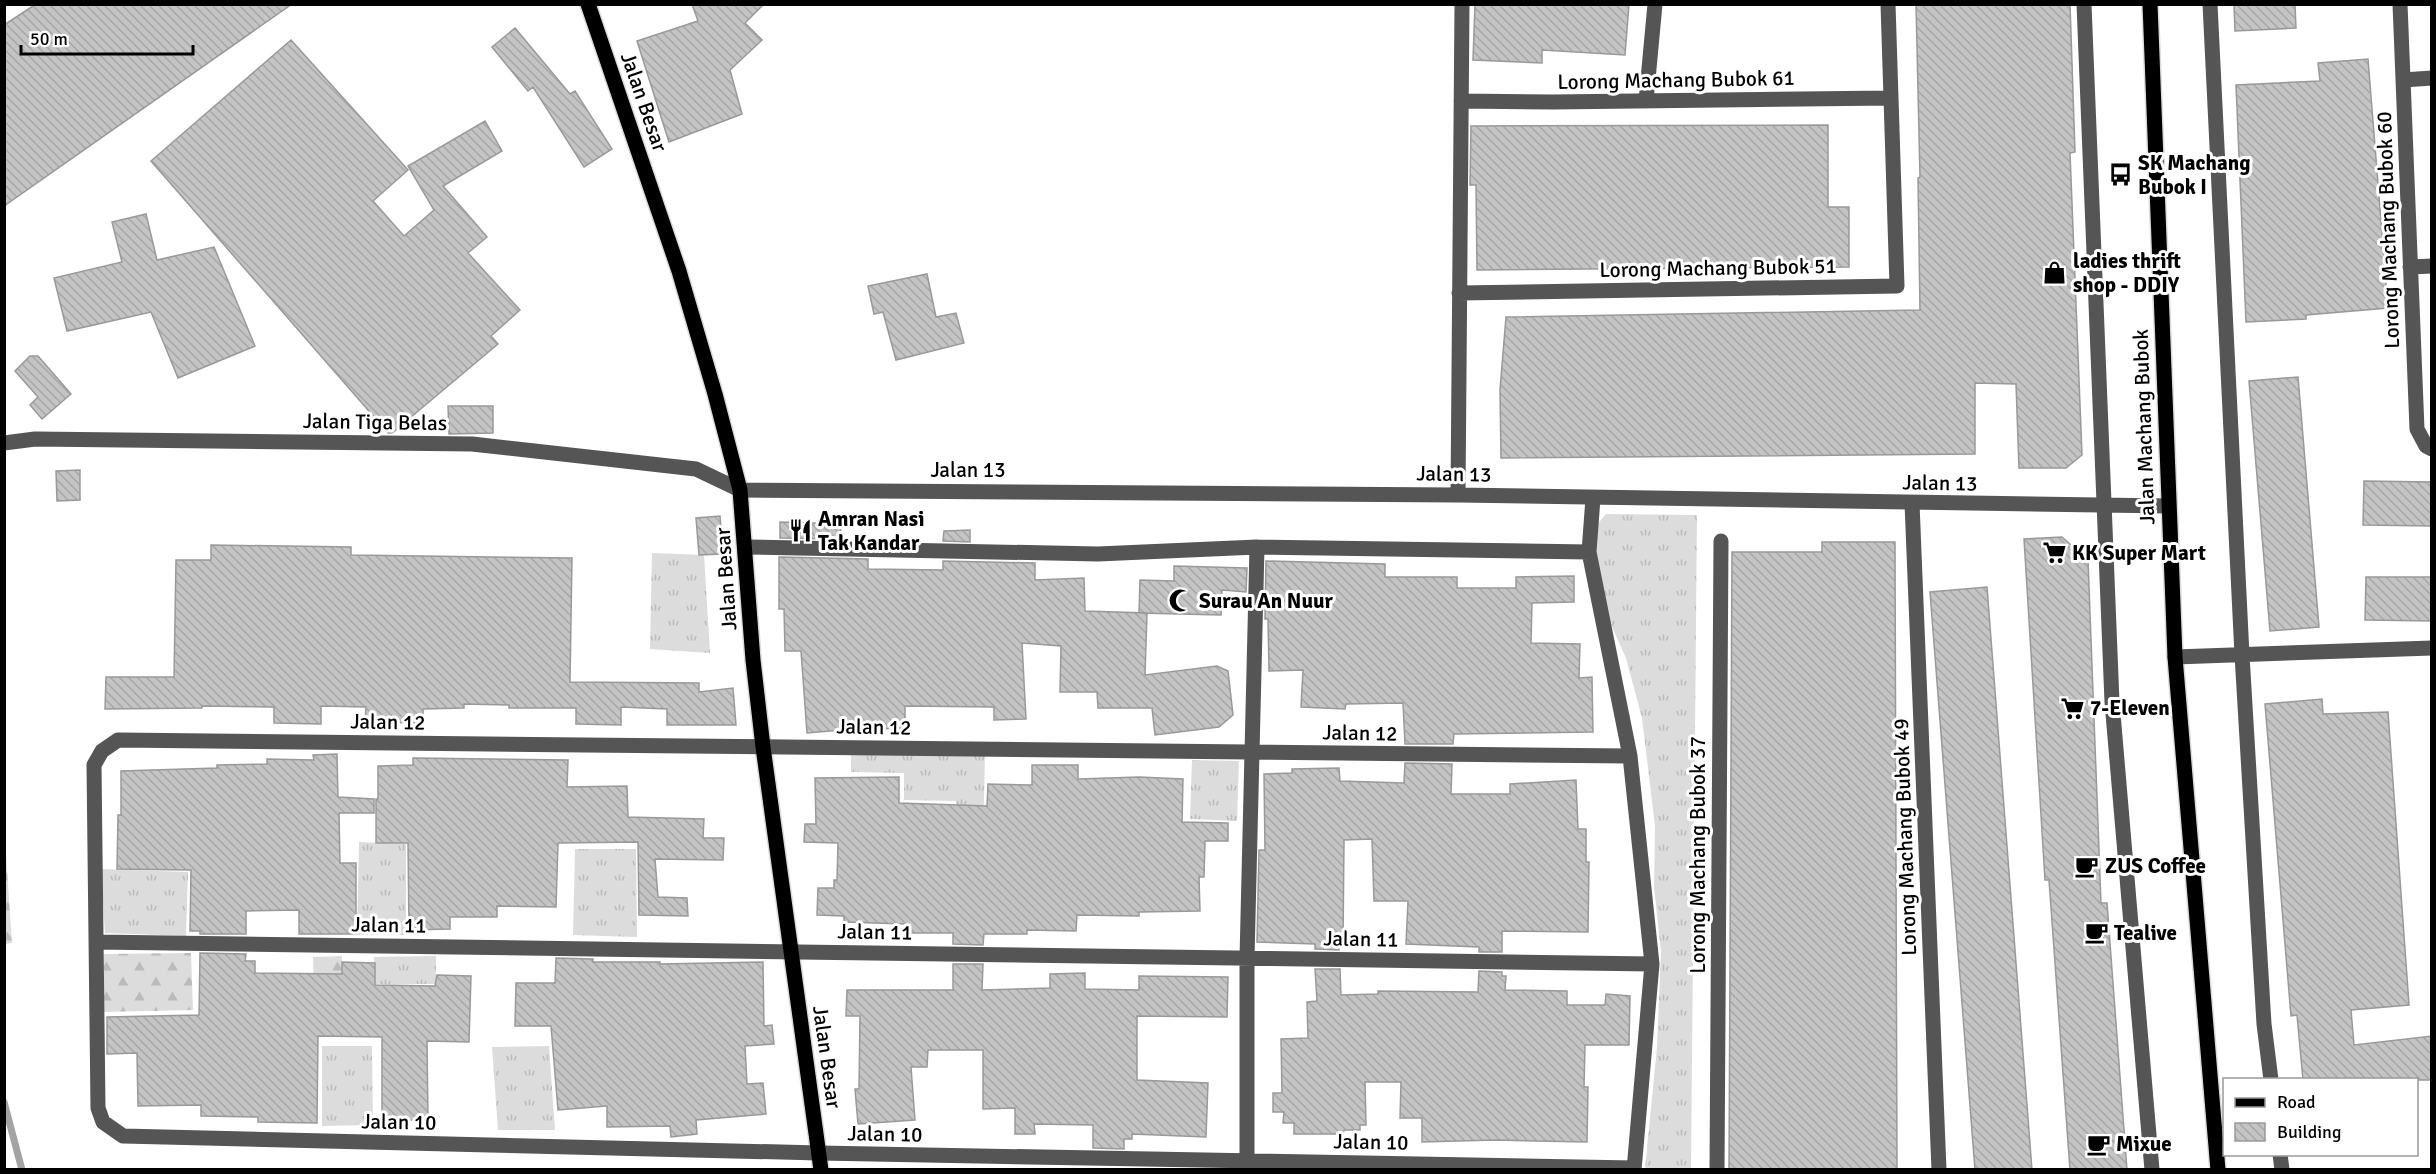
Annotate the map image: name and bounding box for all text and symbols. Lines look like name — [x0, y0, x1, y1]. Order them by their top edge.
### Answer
scale bar — [21, 18, 194, 56]
text: 50 m — [30, 28, 68, 50]
street label: Jalan Besar — [615, 49, 673, 155]
street label: Lorong Machang Bubok 61 — [1557, 65, 1795, 95]
street label: Lorong Machang Bubok 60 — [2371, 111, 2405, 349]
place label: SK Machang Bubok I — [2138, 150, 2250, 200]
bus stop icon: SK Machang Bubok I — [2107, 162, 2133, 188]
place label: ladies thrift shop - DDIY — [2073, 248, 2181, 298]
street label: Lorong Machang Bubok 51 — [1599, 253, 1837, 283]
shop icon: ladies thrift shop - DDIY — [2042, 260, 2068, 286]
street label: Jalan Machang Bubok — [2128, 328, 2160, 525]
street label: Jalan Tiga Belas — [303, 408, 447, 436]
street label: Jalan 13 — [930, 457, 1006, 483]
street label: Jalan 13 — [1416, 460, 1492, 488]
street label: Jalan 13 — [1902, 469, 1978, 497]
place label: Amran Nasi Tak Kandar — [818, 506, 924, 556]
restaurant icon: Amran Nasi Tak Kandar — [787, 518, 813, 544]
street label: Jalan Besar — [709, 526, 743, 631]
supermarket icon: KK Super Mart — [2041, 540, 2067, 566]
place label: KK Super Mart — [2072, 540, 2206, 566]
mosque icon: Surau An Nuur — [1168, 588, 1194, 614]
place label: Surau An Nuur — [1199, 588, 1333, 614]
supermarket icon: 7-Eleven — [2059, 695, 2085, 721]
place label: 7-Eleven — [2090, 695, 2170, 721]
street label: Jalan 12 — [350, 708, 426, 736]
street label: Jalan 12 — [836, 713, 912, 741]
street label: Lorong Machang Bubok 49 — [1888, 718, 1922, 956]
street label: Jalan 12 — [1322, 719, 1398, 747]
street label: Lorong Machang Bubok 37 — [1685, 736, 1711, 974]
cafe icon: ZUS Coffee — [2074, 853, 2100, 879]
place label: ZUS Coffee — [2105, 853, 2206, 879]
street label: Jalan 11 — [351, 911, 427, 939]
street label: Jalan 11 — [837, 918, 913, 946]
cafe icon: Tealive — [2083, 920, 2109, 946]
place label: Tealive — [2114, 920, 2177, 946]
street label: Jalan 11 — [1323, 925, 1399, 953]
street label: Jalan Besar — [807, 1004, 847, 1110]
legend — [2223, 1078, 2418, 1156]
text: Road — [2277, 1091, 2316, 1113]
street label: Jalan 10 — [361, 1108, 437, 1136]
street label: Jalan 10 — [847, 1120, 923, 1148]
text: Building — [2277, 1121, 2341, 1143]
street label: Jalan 10 — [1333, 1128, 1409, 1156]
cafe icon: Mixue — [2085, 1131, 2111, 1157]
place label: Mixue — [2116, 1131, 2172, 1157]

